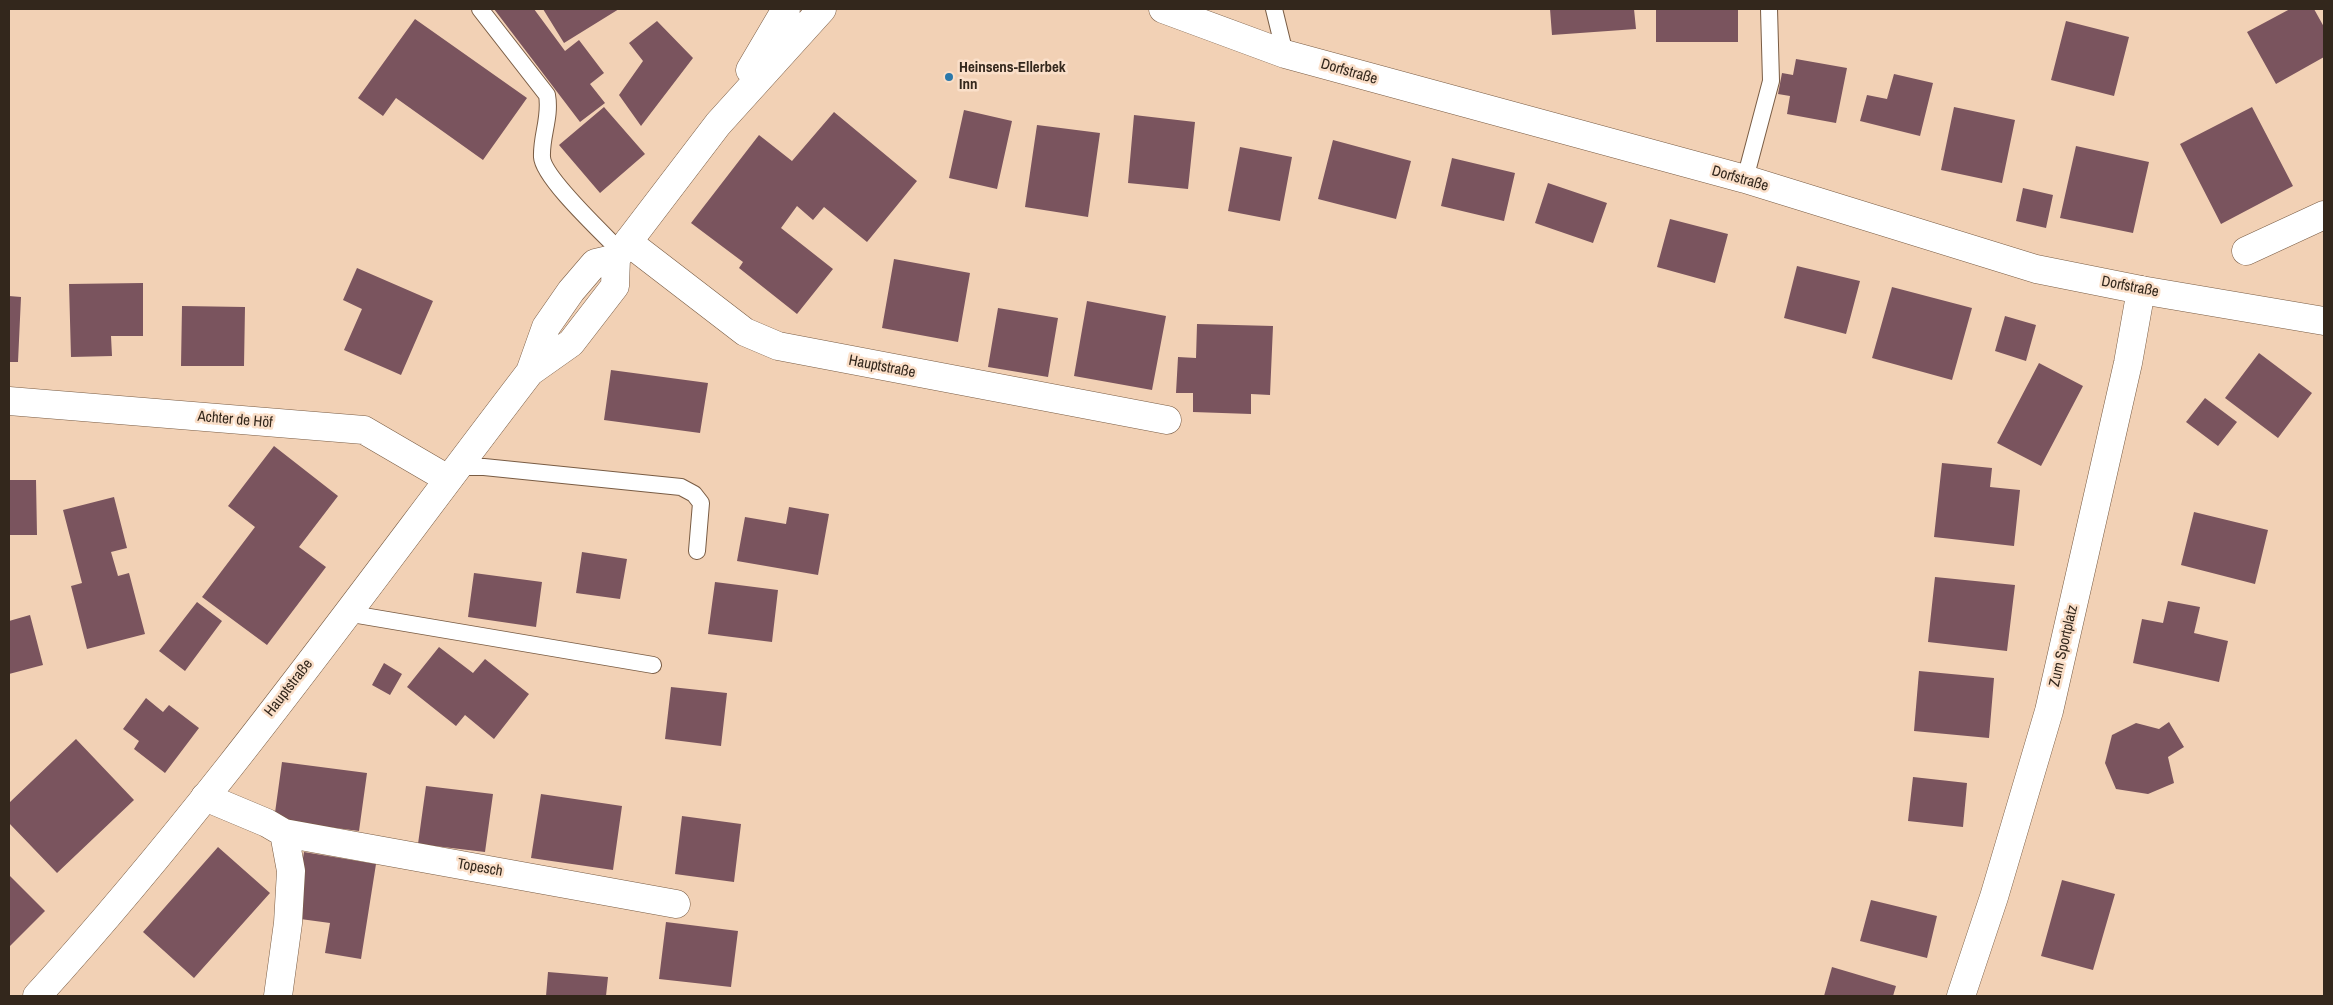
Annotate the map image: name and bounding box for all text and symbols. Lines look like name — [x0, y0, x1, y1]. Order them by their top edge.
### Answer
street label: Dorfstraße — [1319, 55, 1379, 89]
place label: Heinsens-Ellerbek Inn — [959, 59, 1066, 94]
marker: Heinsens-Ellerbek Inn — [943, 71, 955, 83]
street label: Dorfstraße — [1710, 162, 1770, 196]
street label: Dorfstraße — [2100, 273, 2160, 301]
street label: Hauptstraße — [847, 352, 917, 382]
street label: Achter de Höf — [197, 408, 273, 432]
street label: Zum Sportplatz — [2046, 603, 2082, 689]
street label: Hauptstraße — [261, 656, 317, 720]
street label: Topesch — [456, 855, 504, 881]

